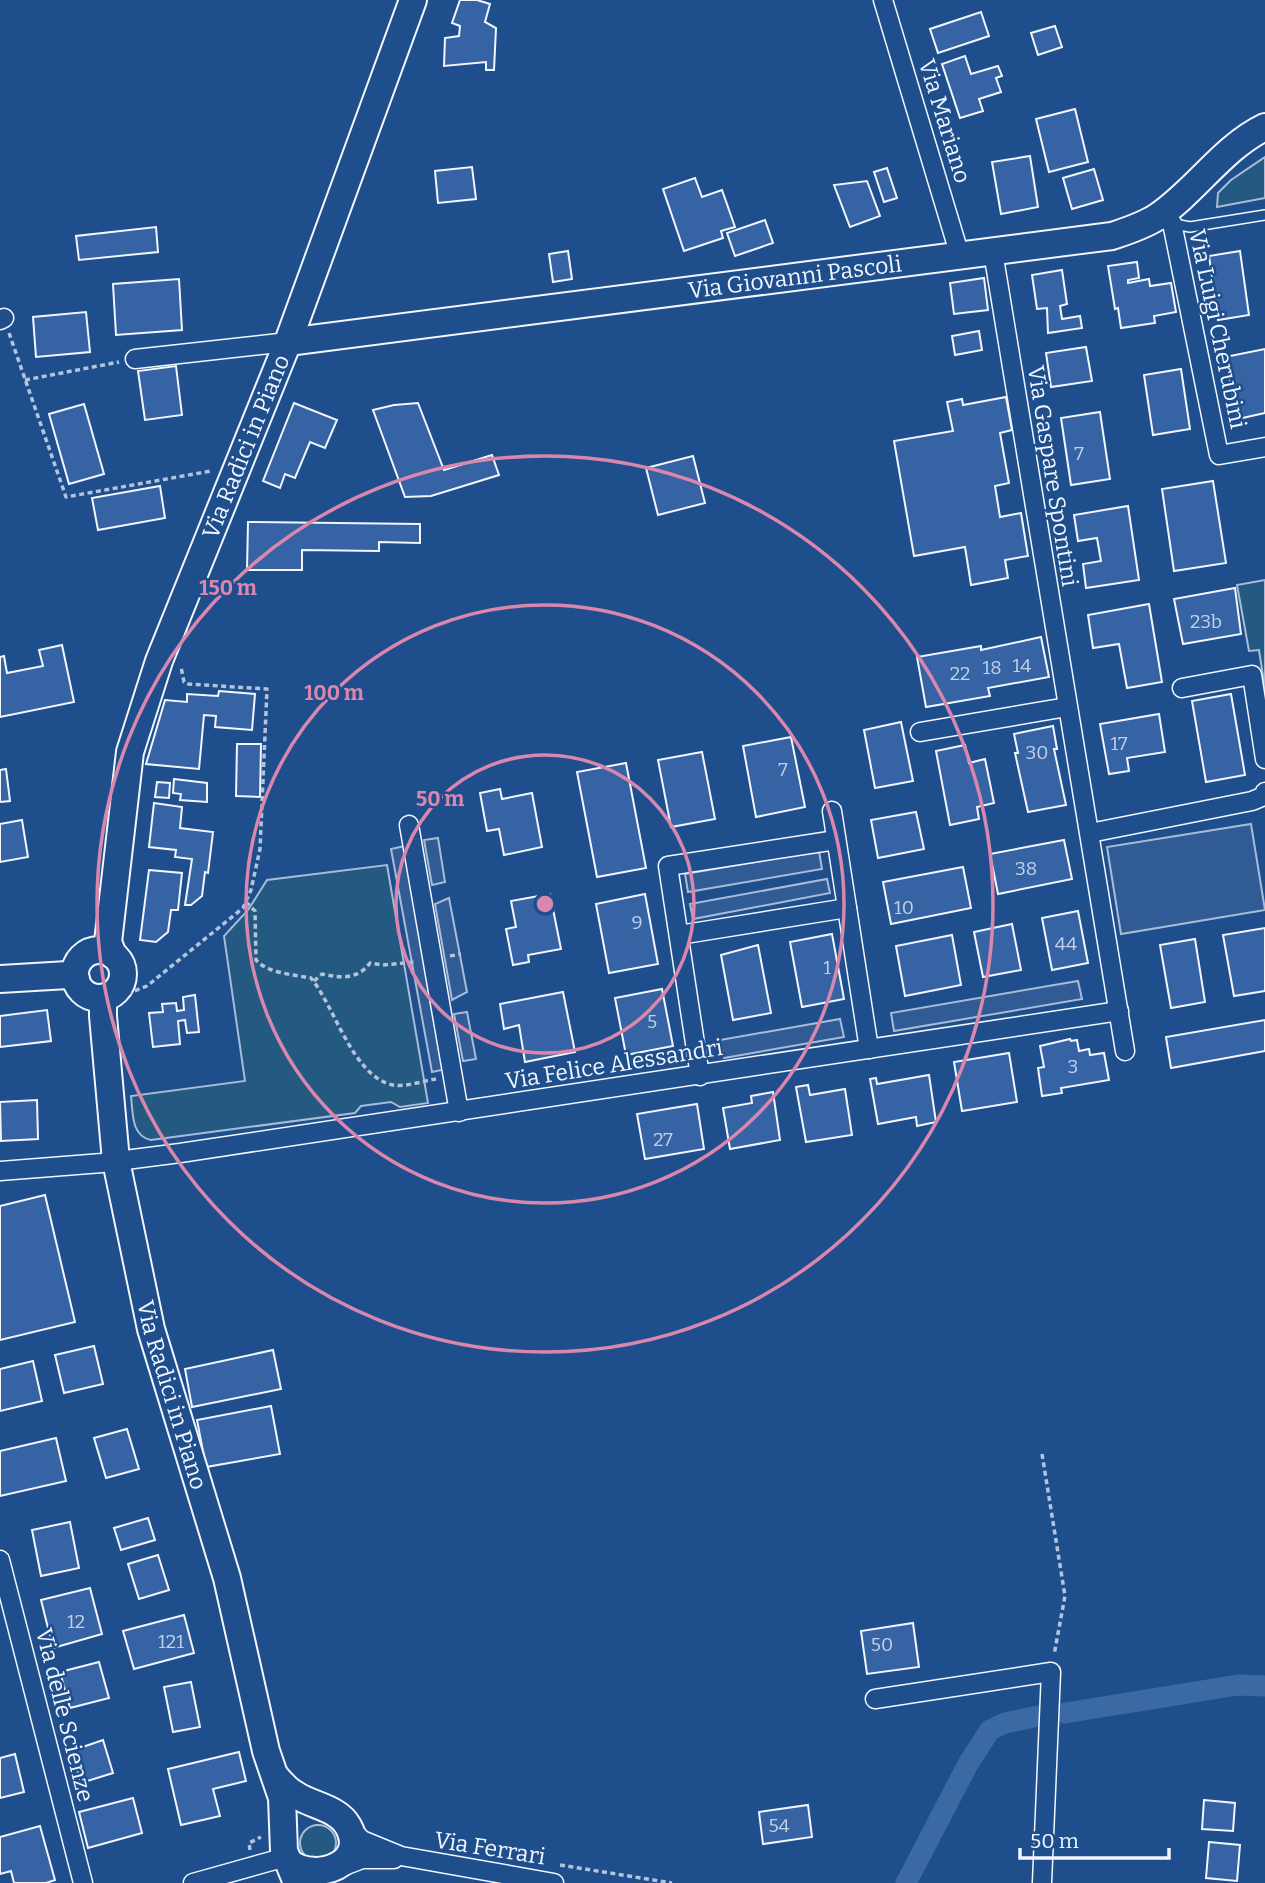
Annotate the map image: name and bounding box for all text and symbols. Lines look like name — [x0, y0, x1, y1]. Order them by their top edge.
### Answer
street label: Via Mariano — [913, 56, 977, 186]
street label: Via Luigi Cherubini — [1183, 227, 1253, 431]
street label: Via Giovanni Pascoli — [686, 249, 903, 304]
street label: Via Radici in Piano — [196, 350, 295, 543]
street label: Via Gaspare Spontini — [1022, 364, 1084, 589]
house number: 7 — [1074, 442, 1084, 465]
text: 150 m — [199, 575, 257, 601]
house number: 23b — [1190, 610, 1222, 633]
house number: 14 — [1013, 654, 1031, 677]
house number: 18 — [982, 656, 1002, 679]
house number: 22 — [950, 662, 970, 685]
text: 100 m — [304, 680, 364, 706]
house number: 17 — [1110, 732, 1128, 755]
house number: 30 — [1025, 741, 1049, 764]
house number: 7 — [778, 758, 788, 781]
text: 50 m — [416, 786, 464, 812]
house number: 38 — [1015, 857, 1037, 880]
centre of rings — [533, 892, 557, 916]
house number: 10 — [894, 896, 914, 919]
house number: 9 — [631, 911, 643, 934]
house number: 44 — [1055, 932, 1077, 955]
house number: 1 — [823, 956, 831, 979]
house number: 5 — [647, 1010, 657, 1033]
street label: Via Felice Alessandri — [503, 1033, 725, 1095]
house number: 3 — [1068, 1055, 1078, 1078]
house number: 27 — [653, 1128, 673, 1151]
street label: Via Radici in Piano — [131, 1298, 213, 1493]
house number: 12 — [67, 1610, 85, 1633]
street label: Via delle Scienze — [30, 1625, 100, 1805]
house number: 121 — [158, 1630, 184, 1653]
house number: 50 — [871, 1633, 893, 1656]
house number: 54 — [768, 1814, 790, 1837]
scale bar — [1020, 1816, 1169, 1860]
street label: Via Ferrari — [433, 1825, 547, 1871]
text: 50 m — [1030, 1828, 1079, 1854]

